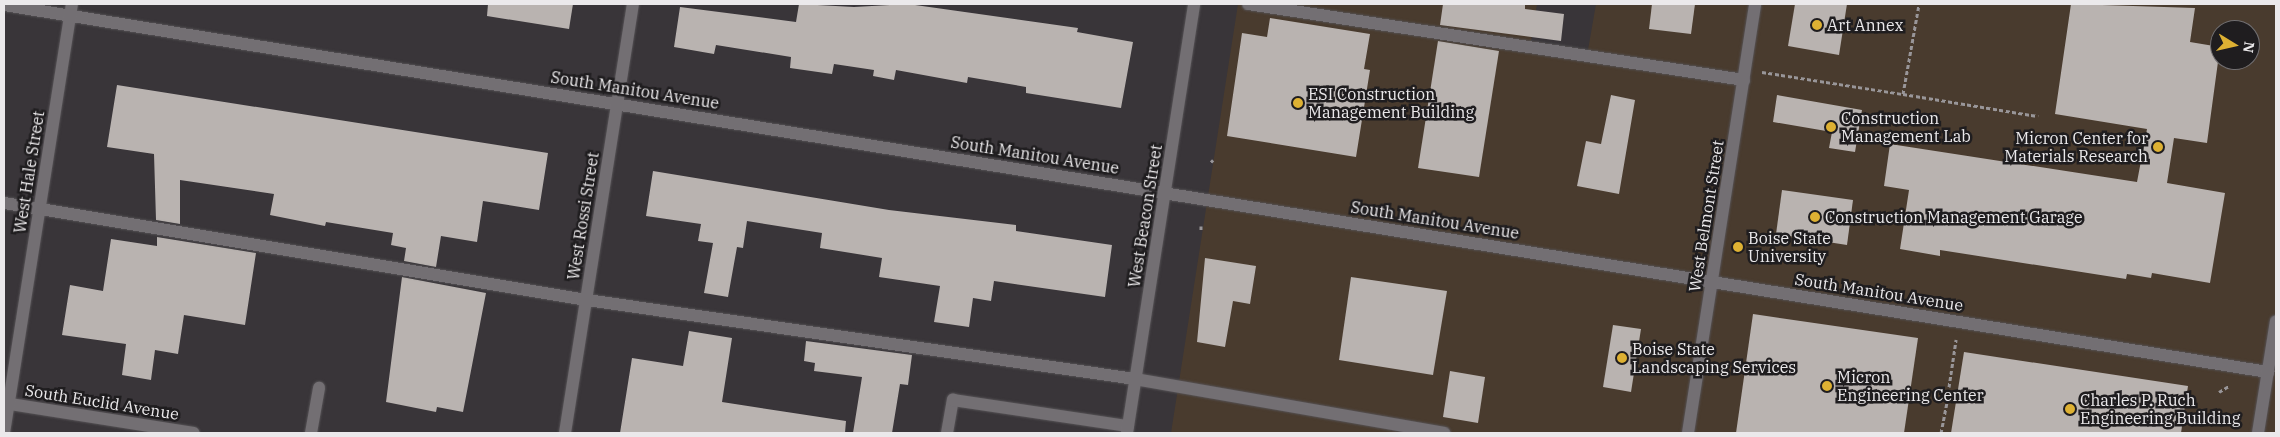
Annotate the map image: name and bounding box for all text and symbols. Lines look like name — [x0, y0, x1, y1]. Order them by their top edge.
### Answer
place label: Art Annex — [1827, 15, 1903, 35]
marker: Art Annex — [1811, 19, 1823, 31]
north arrow — [2210, 20, 2260, 70]
text: N — [2239, 40, 2259, 54]
street label: South Manitou Avenue — [549, 67, 721, 113]
place label: ESI Construction Management Building — [1308, 84, 1474, 122]
marker: ESI Construction Management Building — [1292, 97, 1304, 109]
place label: Construction Management Lab — [1841, 108, 1971, 146]
street label: West Hale Street — [10, 109, 48, 235]
marker: Construction Management Lab — [1825, 121, 1837, 133]
place label: Micron Center for Materials Research — [2004, 128, 2148, 166]
street label: South Manitou Avenue — [949, 132, 1121, 178]
street label: West Belmont Street — [1685, 139, 1727, 293]
marker: Micron Center for Materials Research — [2152, 141, 2164, 153]
street label: West Beacon Street — [1124, 143, 1166, 289]
street label: West Rossi Street — [563, 151, 603, 281]
street label: South Manitou Avenue — [1349, 197, 1521, 243]
place label: Construction Management Garage — [1825, 207, 2083, 227]
marker: Construction Management Garage — [1809, 211, 1821, 223]
place label: Boise State University — [1748, 228, 1831, 266]
marker: Boise State University — [1732, 241, 1744, 253]
street label: South Manitou Avenue — [1793, 269, 1965, 315]
place label: Boise State Landscaping Services — [1632, 339, 1796, 377]
marker: Boise State Landscaping Services — [1616, 352, 1628, 364]
place label: Micron Engineering Center — [1837, 367, 1984, 405]
street label: South Euclid Avenue — [24, 380, 180, 424]
marker: Micron Engineering Center — [1821, 380, 1833, 392]
place label: Charles P. Ruch Engineering Building — [2080, 390, 2240, 428]
marker: Charles P. Ruch Engineering Building — [2064, 403, 2076, 415]

